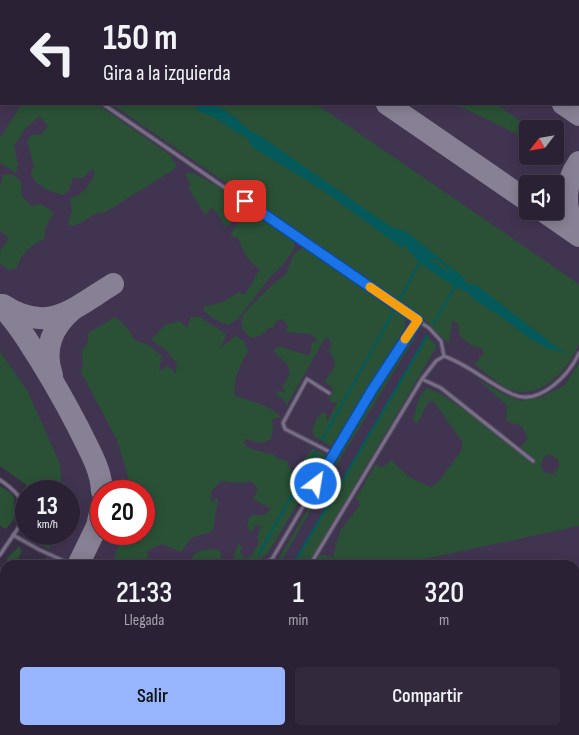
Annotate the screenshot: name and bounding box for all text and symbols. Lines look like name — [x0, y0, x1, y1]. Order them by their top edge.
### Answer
text: 150 m — [103, 17, 177, 60]
icon: left — [20, 20, 85, 85]
text: Gira a la izquierda — [103, 60, 231, 87]
north arrow — [519, 120, 564, 165]
map controls — [519, 120, 564, 220]
button: sound — [519, 175, 564, 220]
pin — [224, 180, 266, 222]
icon: arrive — [231, 187, 259, 215]
position arrow — [289, 457, 341, 509]
speed limit sign: 20 — [90, 480, 155, 545]
text: 13 — [37, 491, 58, 522]
text: km/h — [37, 517, 58, 532]
text: 21:33 — [116, 575, 172, 611]
text: 1 — [293, 575, 304, 611]
text: 320 — [424, 575, 464, 611]
text: Llegada — [124, 611, 164, 630]
text: min — [288, 611, 308, 630]
text: m — [439, 611, 449, 630]
button: Salir — [20, 667, 285, 725]
button: Compartir — [295, 667, 560, 725]

